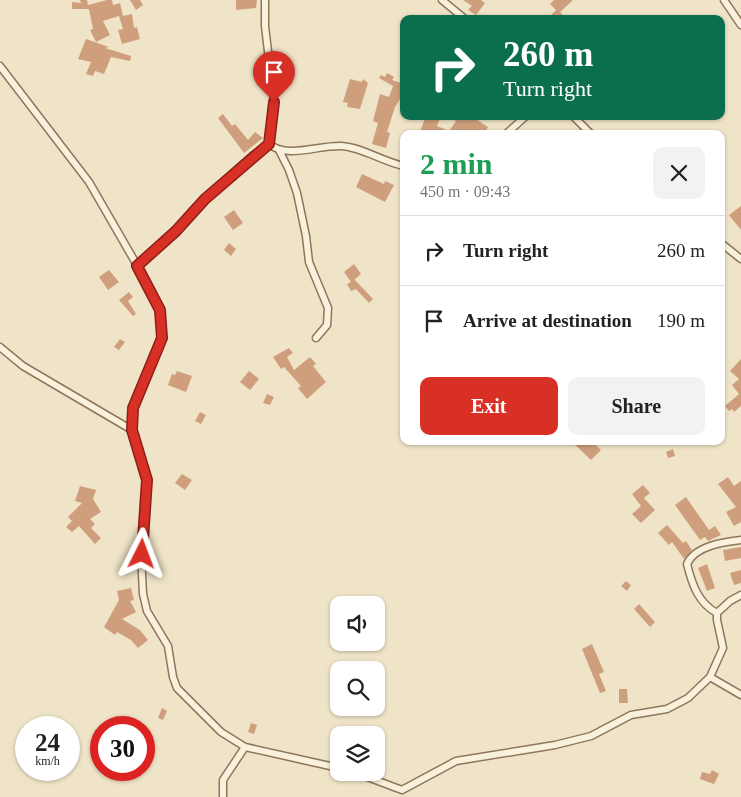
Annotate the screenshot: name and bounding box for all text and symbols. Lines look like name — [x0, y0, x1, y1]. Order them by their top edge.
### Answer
icon: right — [420, 35, 485, 100]
text: 260 m — [503, 35, 593, 74]
pin — [253, 51, 295, 102]
icon: arrive — [260, 58, 288, 86]
text: Turn right — [503, 76, 592, 101]
text: 2 min — [420, 147, 493, 180]
button: close — [653, 147, 705, 199]
text: 450 m · 09:43 — [420, 183, 510, 200]
icon: right — [420, 237, 448, 265]
text: Turn right — [463, 240, 548, 261]
text: 260 m — [657, 240, 705, 261]
icon: arrive — [420, 307, 448, 335]
text: Arrive at destination — [463, 310, 632, 331]
text: 190 m — [657, 310, 705, 331]
button: Exit — [420, 377, 558, 435]
button: Share — [568, 377, 705, 435]
position arrow — [115, 527, 167, 579]
map controls — [330, 596, 385, 781]
button: sound — [330, 596, 385, 651]
button: search — [330, 661, 385, 716]
speed limit sign: 30 — [90, 716, 155, 781]
button: layers — [330, 726, 385, 781]
text: 24 — [35, 729, 60, 756]
text: km/h — [35, 754, 60, 768]

